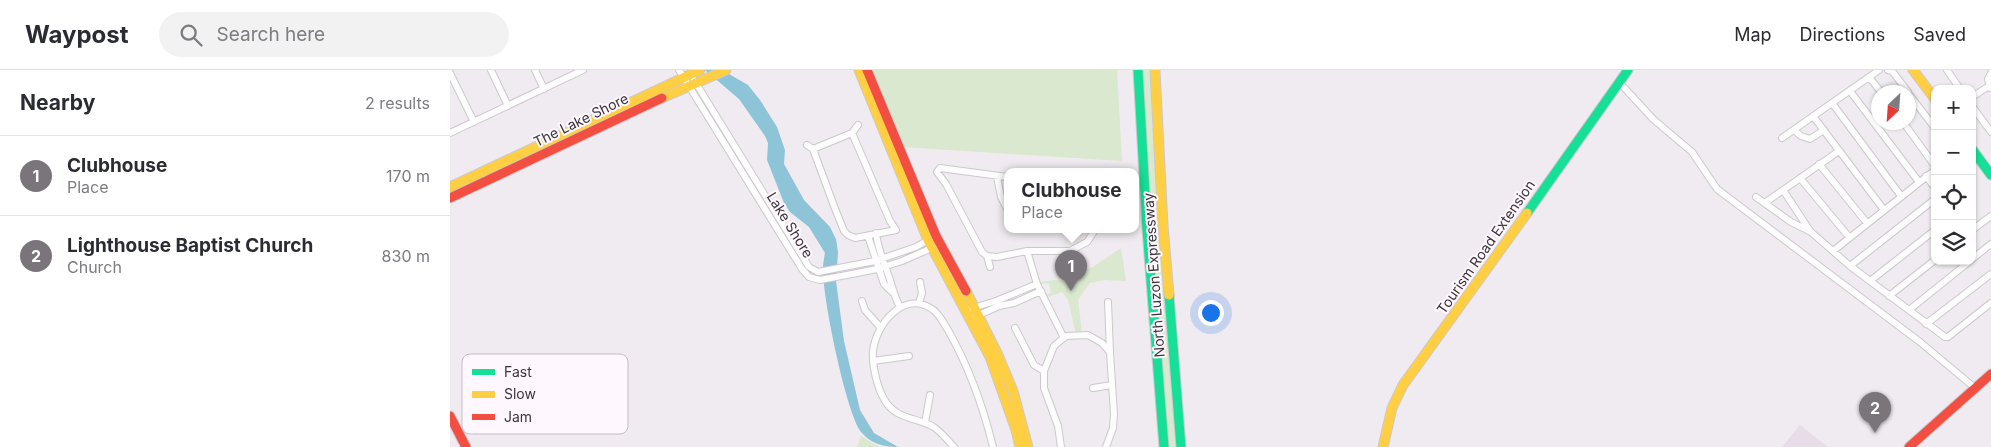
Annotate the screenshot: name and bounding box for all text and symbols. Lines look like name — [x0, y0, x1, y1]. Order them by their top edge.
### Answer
search box — [159, 12, 509, 57]
text: Waypost — [25, 20, 129, 49]
icon: search — [177, 21, 205, 49]
text: Search here — [217, 23, 325, 46]
text: Map — [1734, 24, 1772, 45]
text: Directions — [1800, 24, 1885, 45]
text: Saved — [1913, 24, 1966, 45]
north arrow — [1871, 85, 1916, 130]
map controls — [1931, 85, 1976, 265]
button: + — [1931, 85, 1976, 130]
street label: The Lake Shore — [531, 89, 631, 150]
text: Nearby — [20, 90, 95, 115]
text: 2 results — [365, 93, 430, 113]
button: − — [1931, 130, 1976, 175]
text: Clubhouse — [67, 154, 167, 177]
text: 1 — [33, 166, 39, 186]
text: 170 m — [386, 166, 430, 186]
popup — [1004, 168, 1139, 233]
button: locate — [1931, 175, 1976, 220]
text: Place — [67, 177, 109, 197]
street label: Tourism Road Extension — [1433, 177, 1538, 317]
text: Clubhouse — [1021, 179, 1122, 202]
street label: Lake Shore — [764, 189, 817, 261]
street label: North Luzon Expressway — [1139, 192, 1168, 358]
text: Place — [1021, 202, 1063, 222]
button: layers — [1931, 220, 1976, 265]
text: Lighthouse Baptist Church — [67, 234, 313, 257]
text: 2 — [31, 246, 41, 266]
text: 830 m — [382, 246, 430, 266]
pin: 1 — [1055, 250, 1087, 291]
text: Church — [67, 257, 122, 277]
your location — [1198, 300, 1224, 326]
legend — [462, 354, 628, 434]
text: Fast — [504, 363, 532, 380]
text: Slow — [504, 385, 536, 402]
pin: 2 — [1859, 392, 1891, 433]
text: Jam — [504, 408, 532, 425]

